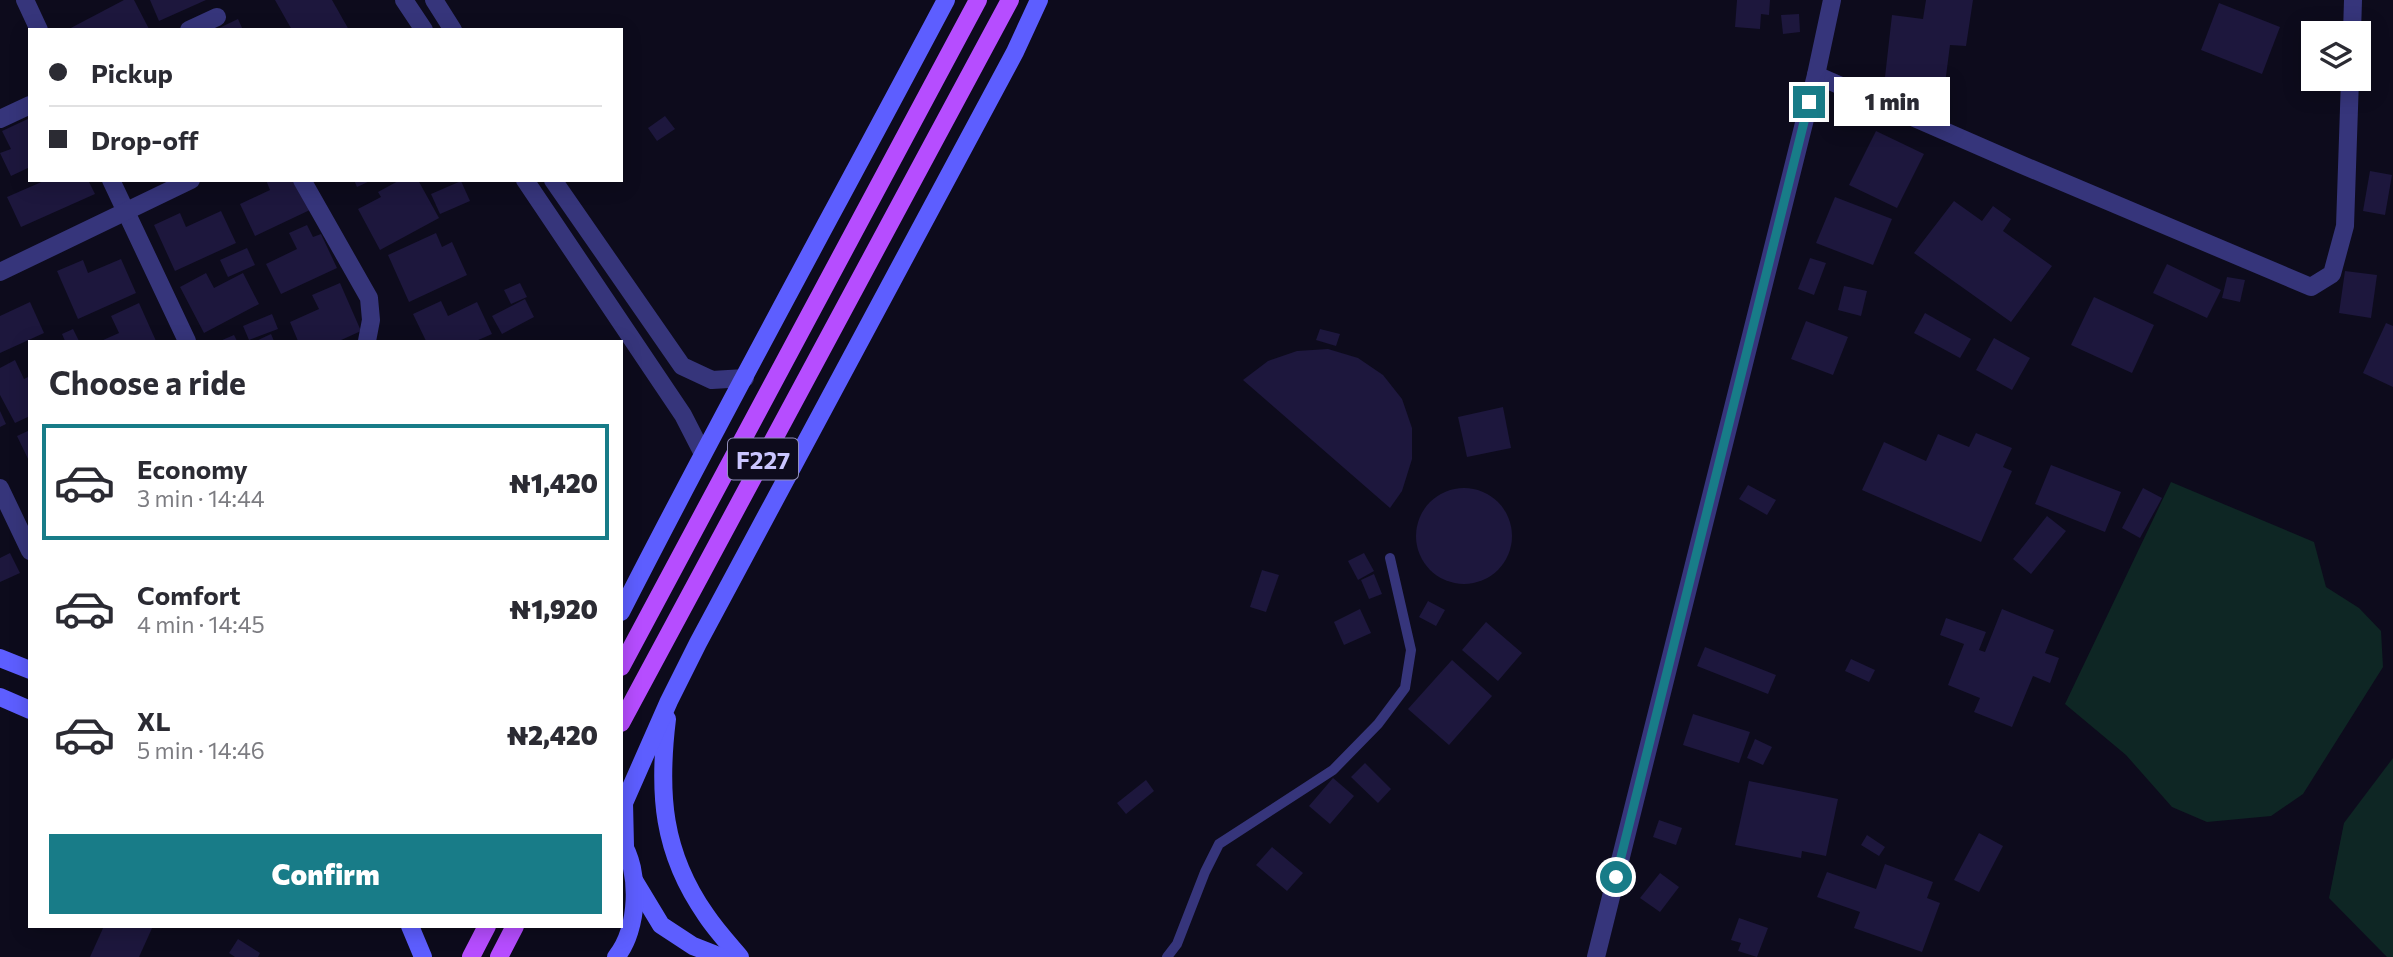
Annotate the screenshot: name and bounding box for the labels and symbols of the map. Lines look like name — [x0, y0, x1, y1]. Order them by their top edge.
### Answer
callout: 1 min — [1834, 78, 1949, 126]
route end — [1793, 86, 1825, 118]
road number: F227 — [728, 438, 798, 480]
route start — [1600, 861, 1632, 893]

